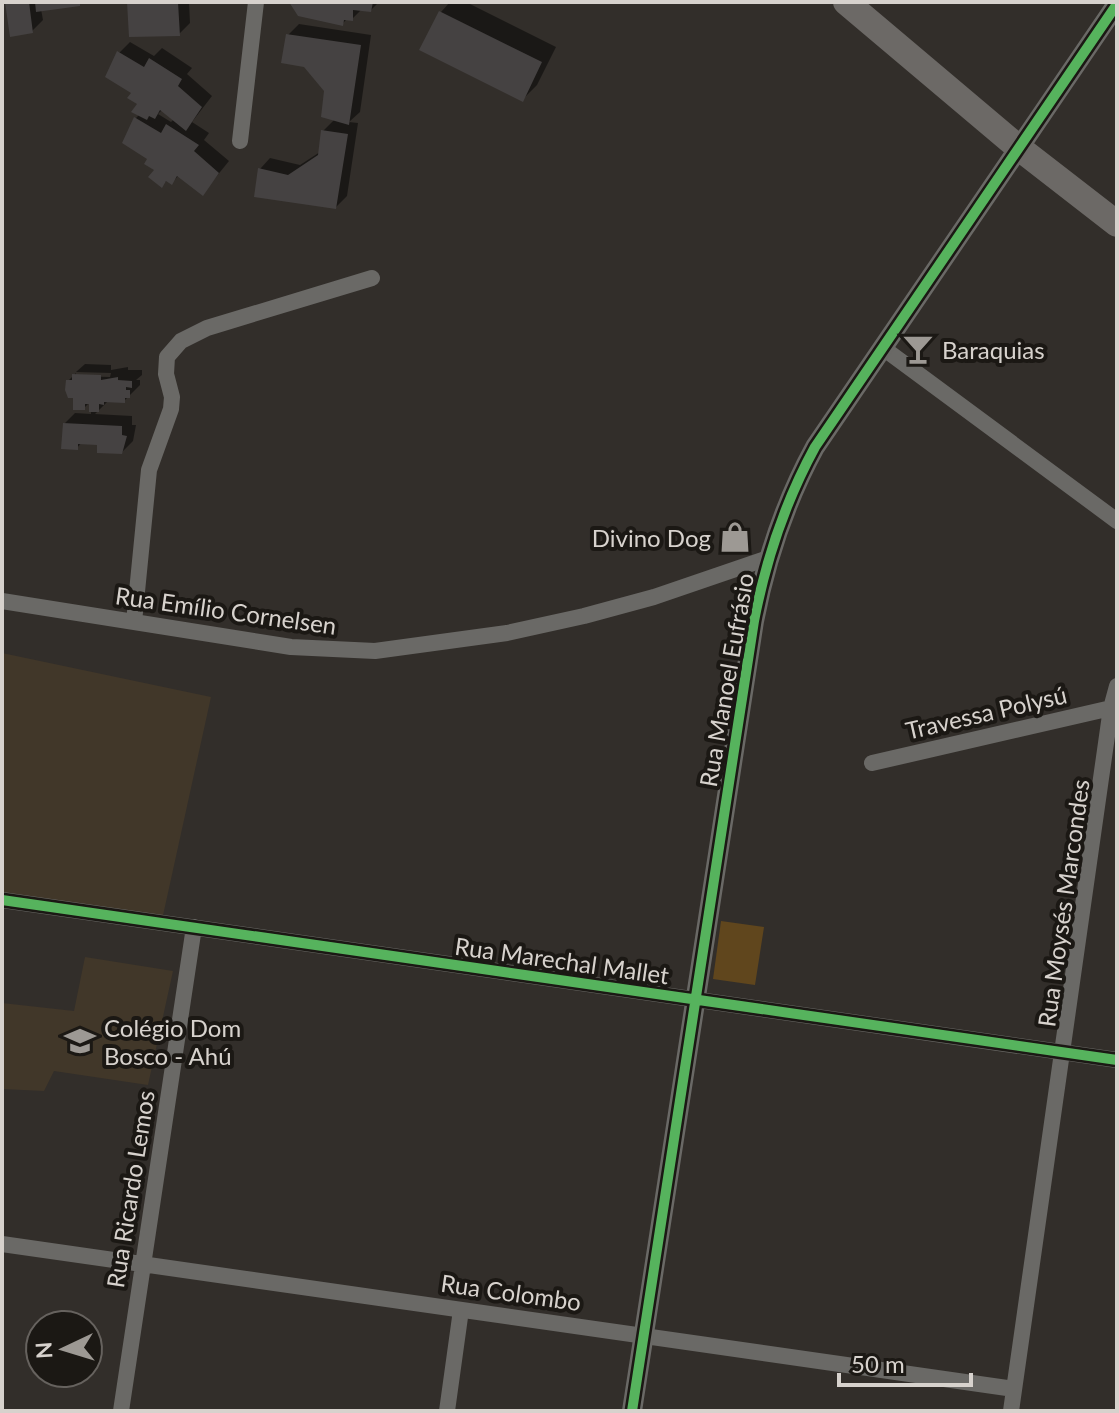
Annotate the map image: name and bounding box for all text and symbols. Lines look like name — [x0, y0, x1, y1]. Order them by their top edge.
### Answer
bar icon: Baraquias — [901, 332, 935, 366]
place label: Baraquias — [942, 335, 1045, 364]
shop icon: Divino Dog — [718, 520, 752, 554]
place label: Divino Dog — [592, 523, 711, 552]
street label: Rua Manoel Eufrásio — [693, 571, 759, 789]
street label: Rua Emílio Cornelsen — [114, 580, 338, 640]
street label: Travessa Polysú — [903, 679, 1069, 745]
street label: Rua Moysés Marcondes — [1031, 777, 1095, 1029]
street label: Rua Marechal Mallet — [453, 931, 671, 989]
place label: Colégio Dom Bosco - Ahú — [104, 1013, 241, 1070]
school or university icon: Colégio Dom Bosco - Ahú — [63, 1024, 97, 1058]
street label: Rua Ricardo Lemos — [100, 1088, 160, 1290]
street label: Rua Colombo — [439, 1268, 583, 1316]
north arrow — [24, 1309, 104, 1389]
scale bar — [839, 1337, 971, 1387]
text: N — [29, 1341, 58, 1360]
text: 50 m — [851, 1349, 905, 1378]

